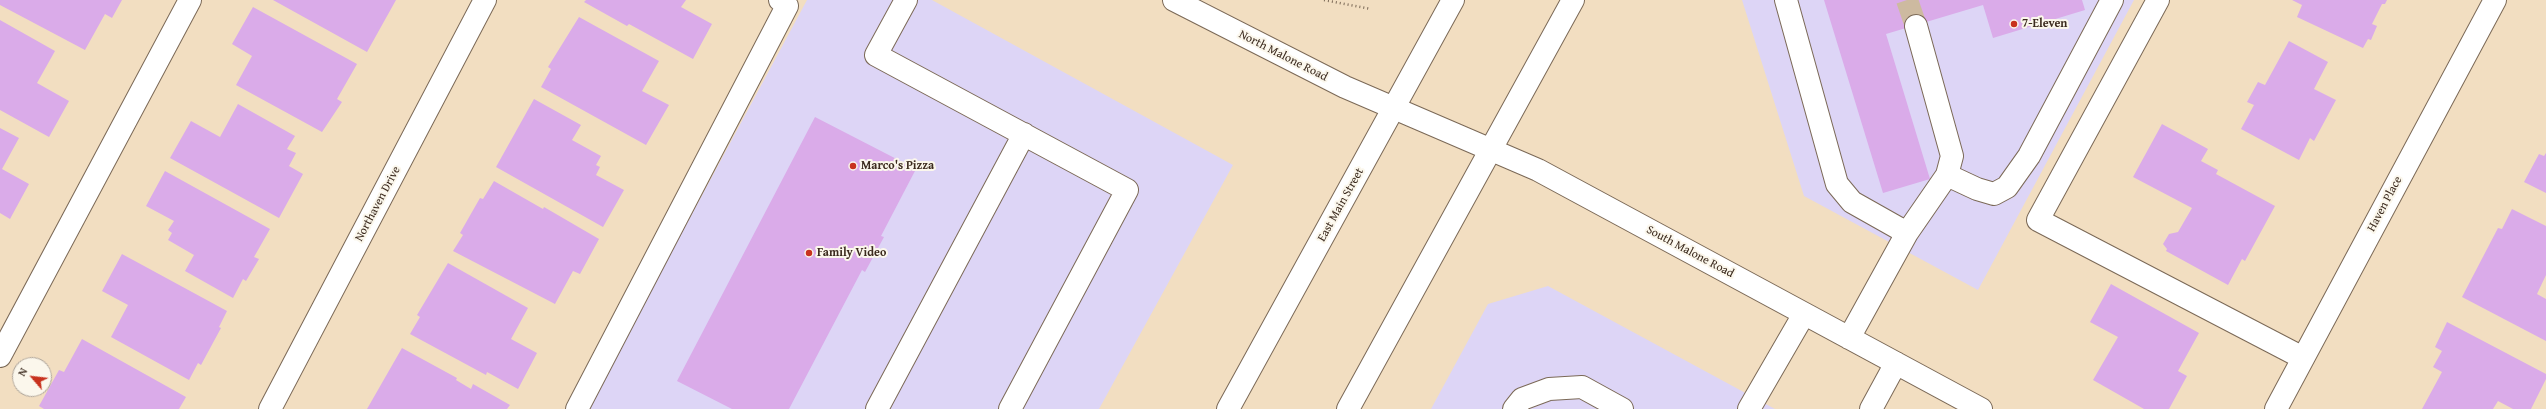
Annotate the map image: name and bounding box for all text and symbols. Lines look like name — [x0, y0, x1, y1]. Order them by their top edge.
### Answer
place label: 7-Eleven — [2022, 17, 2067, 31]
marker: 7-Eleven — [2009, 19, 2019, 29]
street label: North Malone Road — [1236, 27, 1330, 85]
place label: Marco's Pizza — [861, 159, 934, 173]
marker: Marco's Pizza — [848, 161, 858, 171]
street label: Northaven Drive — [352, 164, 404, 244]
street label: East Main Street — [1315, 166, 1367, 244]
street label: Haven Place — [2364, 174, 2406, 234]
street label: South Malone Road — [1644, 223, 1736, 281]
place label: Family Video — [817, 246, 886, 260]
marker: Family Video — [804, 248, 814, 258]
north arrow — [12, 357, 52, 397]
text: N — [13, 365, 31, 379]

